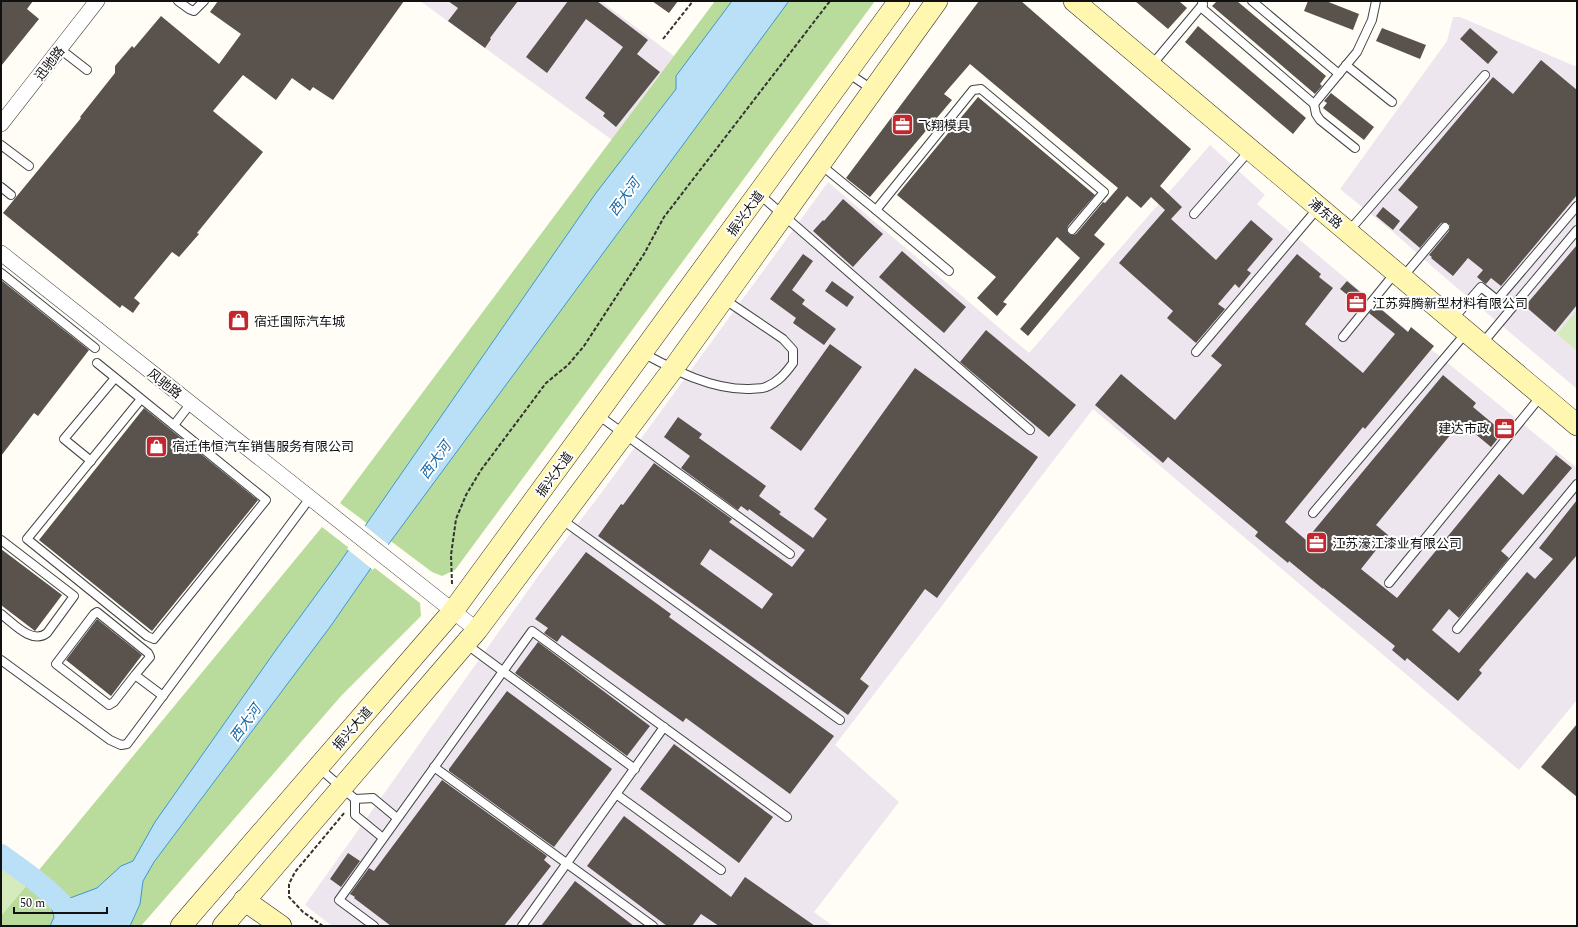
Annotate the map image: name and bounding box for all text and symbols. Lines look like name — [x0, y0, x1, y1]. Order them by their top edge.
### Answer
street label: 迅驰路 — [30, 42, 70, 85]
office icon: 飞翔模具 — [889, 112, 915, 138]
place label: 飞翔模具 — [918, 116, 970, 136]
water label: 西大河 — [604, 172, 647, 220]
street label: 振兴大道 — [722, 187, 769, 241]
street label: 浦东路 — [1304, 194, 1347, 234]
office icon: 江苏舜腾新型材料有限公司 — [1344, 290, 1370, 316]
place label: 江苏舜腾新型材料有限公司 — [1372, 294, 1528, 314]
shop icon: 宿迁国际汽车城 — [226, 308, 252, 334]
place label: 宿迁国际汽车城 — [254, 312, 345, 332]
street label: 风驰路 — [143, 364, 186, 404]
office icon: 建达市政 — [1492, 415, 1518, 441]
place label: 建达市政 — [1438, 419, 1490, 439]
shop icon: 宿迁伟恒汽车销售服务有限公司 — [143, 433, 169, 459]
water label: 西大河 — [415, 435, 458, 483]
place label: 宿迁伟恒汽车销售服务有限公司 — [172, 437, 354, 457]
street label: 振兴大道 — [531, 448, 578, 502]
office icon: 江苏濠江漆业有限公司 — [1304, 530, 1330, 556]
place label: 江苏濠江漆业有限公司 — [1332, 534, 1462, 554]
water label: 西大河 — [225, 698, 268, 746]
street label: 振兴大道 — [328, 702, 377, 755]
scale bar — [14, 889, 107, 915]
text: 50 m — [20, 894, 45, 913]

